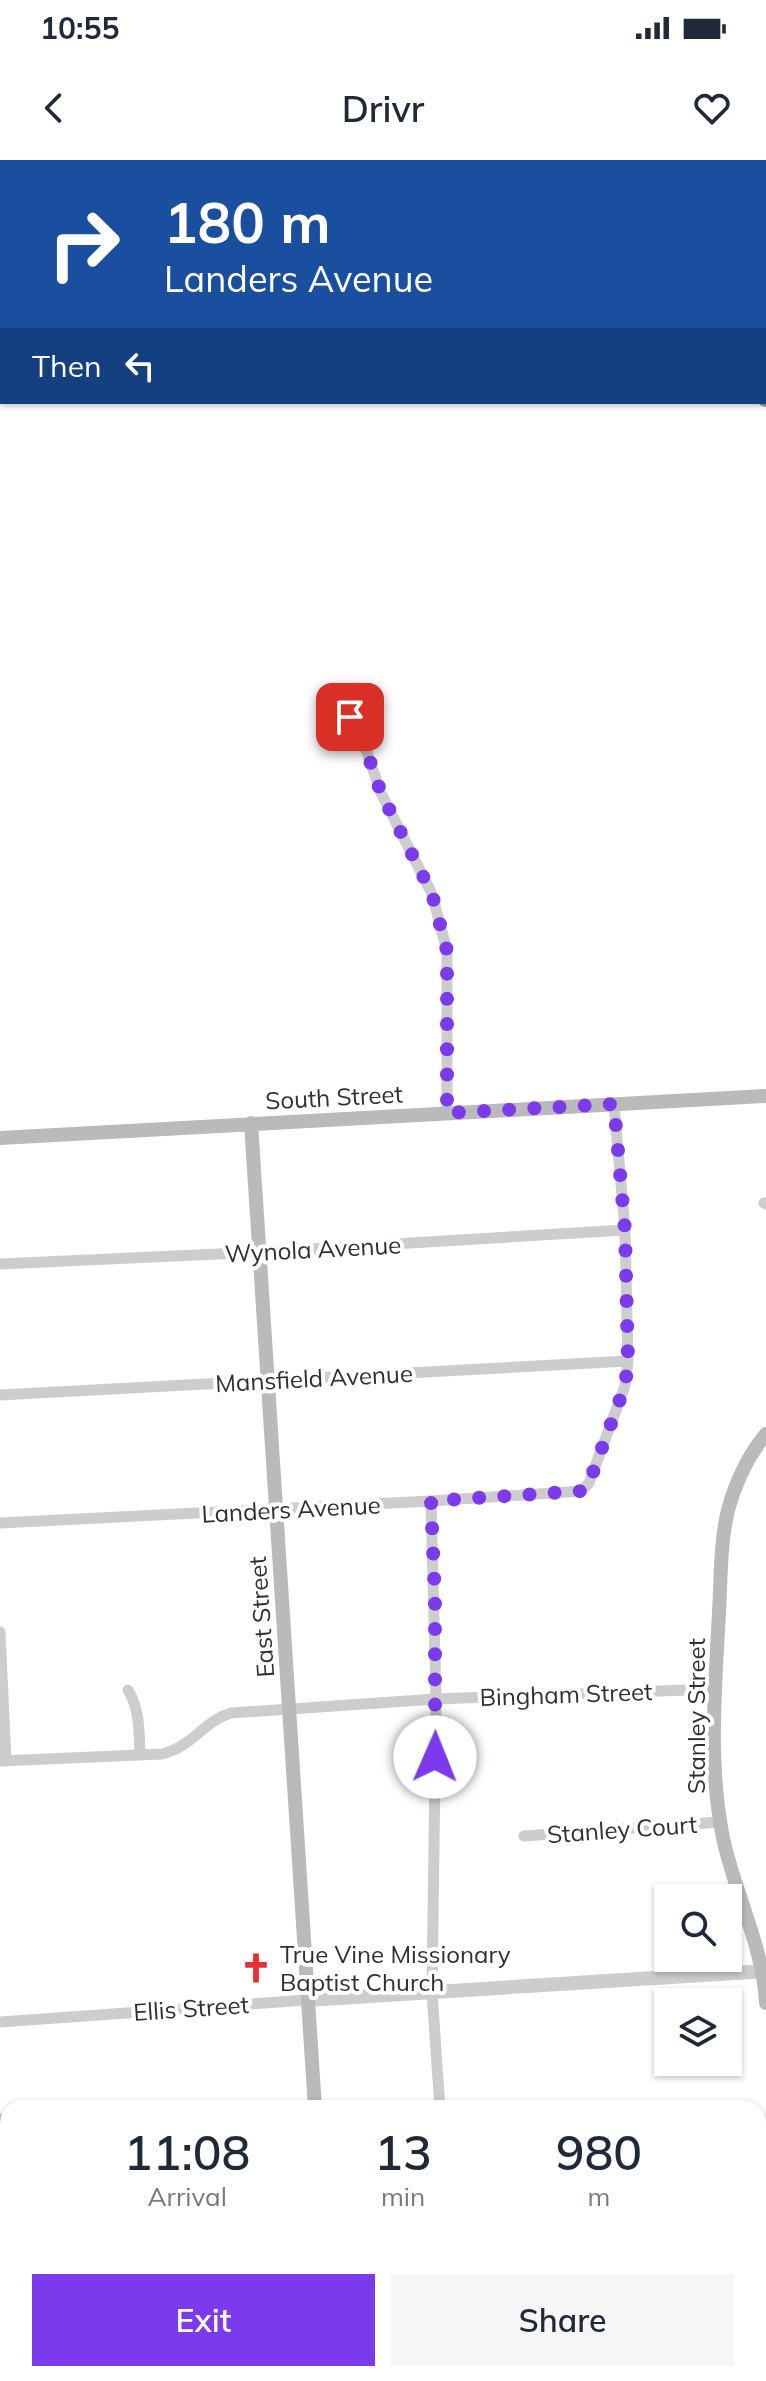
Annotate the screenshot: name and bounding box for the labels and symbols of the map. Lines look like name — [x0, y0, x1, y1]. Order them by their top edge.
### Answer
pin — [316, 683, 384, 751]
street label: South Street — [265, 1078, 403, 1116]
street label: Wynola Avenue — [224, 1229, 402, 1269]
street label: Mansfield Avenue — [214, 1358, 414, 1398]
street label: Landers Avenue — [201, 1489, 381, 1529]
street label: East Street — [242, 1556, 280, 1678]
street label: Stanley Street — [681, 1638, 711, 1794]
street label: Bingham Street — [479, 1676, 653, 1712]
position arrow — [393, 1715, 477, 1799]
street label: Stanley Court — [546, 1809, 698, 1849]
place label: True Vine Missionary Baptist Church — [280, 1939, 511, 1997]
church icon: True Vine Missionary Baptist Church — [239, 1951, 273, 1985]
street label: Ellis Street — [132, 1989, 250, 2027]

